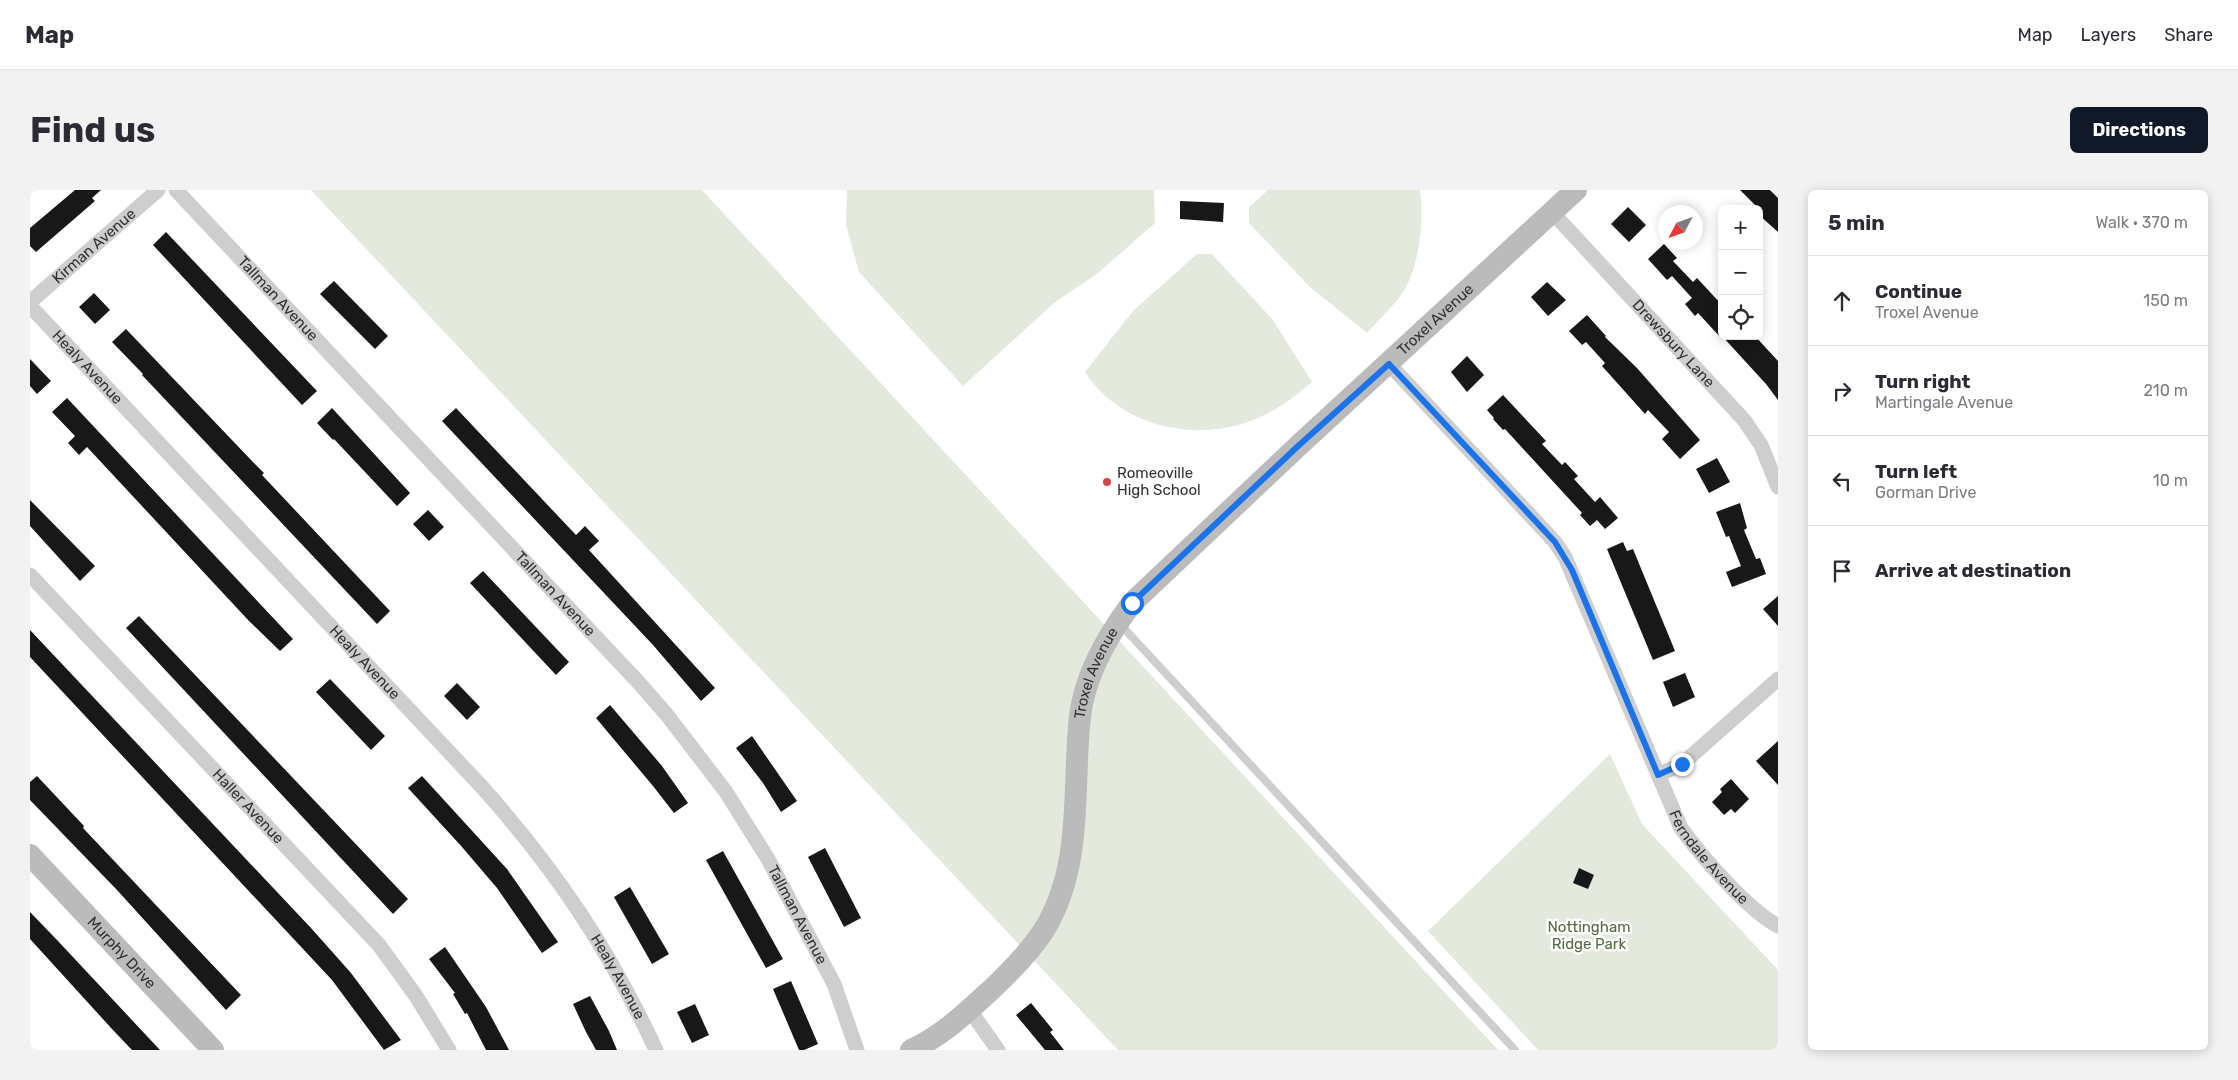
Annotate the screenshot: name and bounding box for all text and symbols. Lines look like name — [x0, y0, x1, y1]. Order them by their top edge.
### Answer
text: Map — [25, 21, 74, 49]
text: Map — [2018, 24, 2053, 46]
text: Layers — [2081, 24, 2136, 46]
text: Share — [2164, 24, 2213, 46]
button: Directions — [2070, 107, 2208, 153]
text: Find us — [30, 109, 155, 151]
street label: Kirman Avenue — [49, 205, 139, 287]
north arrow — [1658, 205, 1703, 250]
map controls — [1718, 205, 1763, 340]
button: + — [1718, 205, 1763, 250]
text: 5 min — [1828, 210, 1885, 235]
text: Walk · 370 m — [2095, 213, 2188, 232]
button: − — [1718, 250, 1763, 295]
street label: Tallman Avenue — [234, 253, 322, 345]
street label: Troxel Avenue — [1393, 280, 1477, 359]
text: Continue — [1875, 280, 1962, 303]
icon: ahead — [1828, 287, 1856, 315]
text: 150 m — [2143, 291, 2188, 310]
button: locate — [1718, 295, 1763, 340]
street label: Drewsbury Lane — [1628, 296, 1718, 391]
text: Troxel Avenue — [1875, 303, 1979, 322]
street label: Healy Avenue — [49, 327, 127, 408]
text: Turn right — [1875, 370, 1970, 393]
icon: right — [1828, 377, 1856, 405]
text: 210 m — [2143, 381, 2188, 400]
text: Martingale Avenue — [1875, 393, 2013, 412]
text: Turn left — [1875, 460, 1957, 483]
place label: Romeoville High School — [1117, 464, 1201, 499]
icon: left — [1828, 467, 1856, 495]
text: 10 m — [2153, 471, 2188, 490]
marker: Romeoville High School — [1101, 476, 1113, 488]
text: Gorman Drive — [1875, 483, 1976, 502]
street label: Tallman Avenue — [511, 548, 599, 640]
icon: arrive — [1828, 557, 1856, 585]
text: Arrive at destination — [1875, 559, 2071, 582]
route start — [1121, 592, 1144, 615]
street label: Healy Avenue — [326, 622, 404, 703]
street label: Troxel Avenue — [1071, 624, 1122, 720]
route end — [1671, 753, 1694, 776]
street label: Haller Avenue — [209, 765, 288, 847]
street label: Ferndale Avenue — [1665, 807, 1752, 908]
street label: Tallman Avenue — [764, 862, 831, 967]
street label: Murphy Drive — [84, 913, 160, 992]
park label: Nottingham Ridge Park — [1547, 918, 1631, 953]
street label: Healy Avenue — [587, 931, 649, 1022]

